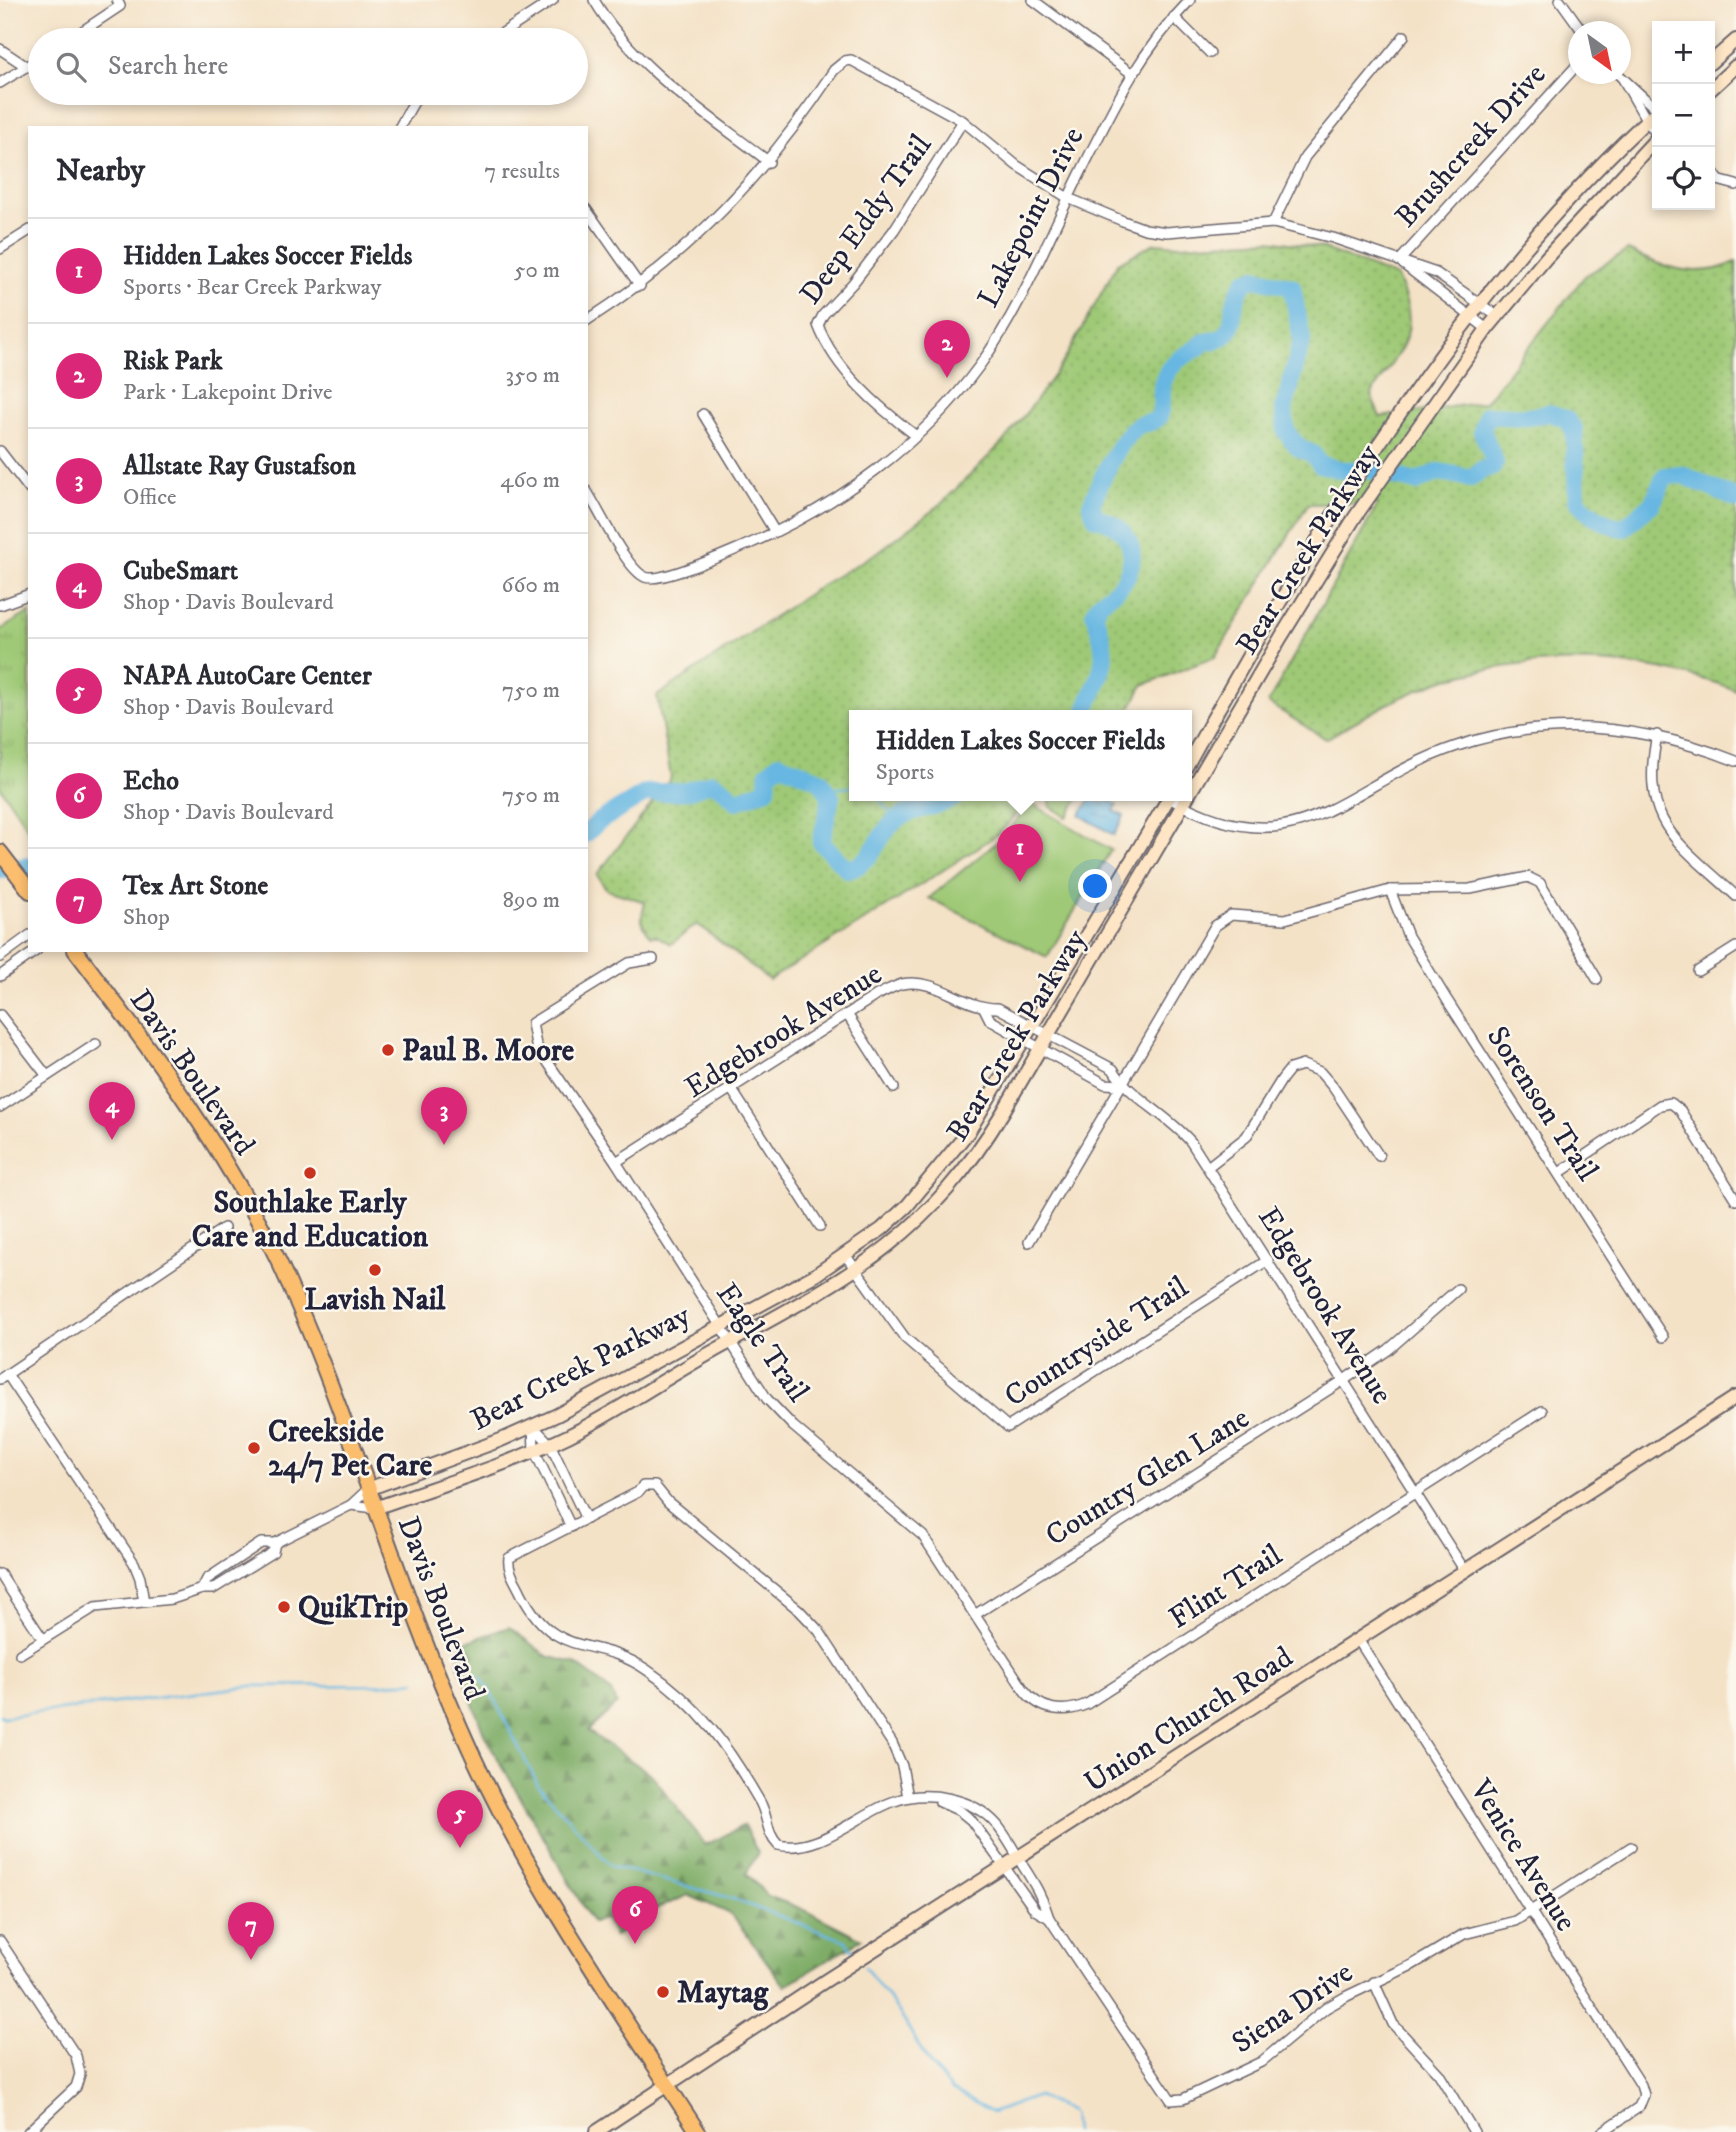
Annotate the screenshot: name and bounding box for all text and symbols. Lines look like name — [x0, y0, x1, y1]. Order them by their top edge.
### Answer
north arrow — [1568, 21, 1631, 84]
map controls — [1652, 21, 1715, 210]
button: + — [1652, 21, 1715, 84]
search box — [28, 28, 588, 105]
icon: search — [52, 48, 90, 86]
text: Search here — [108, 50, 228, 83]
street label: Brushcreek Drive — [1388, 57, 1554, 235]
button: − — [1652, 84, 1715, 147]
street label: Lakepoint Drive — [970, 121, 1093, 314]
street label: Deep Eddy Trail — [792, 128, 940, 312]
button: locate — [1652, 147, 1715, 210]
text: Nearby — [56, 153, 145, 190]
text: 7 results — [484, 157, 560, 186]
text: Hidden Lakes Soccer Fields — [123, 240, 412, 273]
text: 1 — [75, 256, 83, 285]
text: 50 m — [514, 256, 560, 285]
text: Sports · Bear Creek Parkway — [123, 273, 381, 302]
pin: 2 — [924, 320, 970, 378]
text: Risk Park — [123, 345, 223, 378]
text: 2 — [73, 361, 85, 390]
text: 350 m — [505, 361, 560, 390]
text: Park · Lakepoint Drive — [123, 378, 333, 407]
street label: Bear Creek Parkway — [1229, 437, 1388, 662]
text: Allstate Ray Gustafson — [123, 450, 356, 483]
text: 3 — [75, 466, 83, 495]
text: 460 m — [500, 466, 560, 495]
text: Office — [123, 483, 177, 512]
text: CubeSmart — [123, 555, 238, 588]
text: 4 — [72, 571, 86, 600]
text: 660 m — [501, 571, 560, 600]
text: Shop · Davis Boulevard — [123, 588, 334, 617]
text: NAPA AutoCare Center — [123, 660, 372, 693]
text: 5 — [73, 676, 85, 705]
text: 750 m — [502, 676, 560, 705]
text: Shop · Davis Boulevard — [123, 693, 334, 722]
popup — [849, 710, 1192, 801]
text: Hidden Lakes Soccer Fields — [876, 725, 1165, 758]
text: Sports — [876, 758, 934, 787]
text: Echo — [123, 765, 179, 798]
text: 6 — [73, 781, 85, 810]
text: 750 m — [502, 781, 560, 810]
text: Shop · Davis Boulevard — [123, 798, 334, 827]
pin: 1 — [997, 824, 1043, 882]
your location — [1078, 869, 1112, 903]
text: Tex Art Stone — [123, 870, 268, 903]
text: 7 — [73, 886, 85, 915]
text: 890 m — [502, 886, 560, 915]
text: Shop — [123, 903, 170, 932]
street label: Bear Creek Parkway — [939, 922, 1096, 1149]
street label: Edgebrook Avenue — [678, 956, 889, 1107]
street label: Davis Boulevard — [121, 983, 263, 1163]
street label: Sorenson Trail — [1478, 1020, 1605, 1188]
place label: Paul B. Moore — [402, 1033, 575, 1070]
marker: Paul B. Moore — [380, 1042, 396, 1058]
pin: 4 — [89, 1082, 135, 1140]
pin: 3 — [421, 1087, 467, 1145]
marker: Southlake Early Care and Education — [302, 1165, 318, 1181]
place label: Southlake Early Care and Education — [192, 1185, 429, 1256]
street label: Edgebrook Avenue — [1249, 1200, 1400, 1411]
marker: Lavish Nail — [367, 1262, 383, 1278]
street label: Countryside Trail — [998, 1269, 1196, 1415]
street label: Eagle Trail — [707, 1276, 816, 1409]
place label: Lavish Nail — [305, 1282, 446, 1319]
street label: Bear Creek Parkway — [465, 1297, 697, 1439]
street label: Country Glen Lane — [1039, 1400, 1256, 1555]
place label: Creekside 24/7 Pet Care — [268, 1414, 433, 1485]
marker: Creekside 24/7 Pet Care — [246, 1440, 262, 1456]
street label: Davis Boulevard — [389, 1511, 493, 1706]
street label: Flint Trail — [1162, 1537, 1289, 1637]
place label: QuikTrip — [298, 1590, 408, 1627]
marker: QuikTrip — [276, 1599, 292, 1615]
street label: Union Church Road — [1078, 1639, 1300, 1801]
street label: Venice Avenue — [1461, 1772, 1584, 1938]
pin: 5 — [437, 1790, 483, 1848]
pin: 6 — [612, 1886, 658, 1944]
pin: 7 — [228, 1902, 274, 1960]
street label: Siena Drive — [1225, 1954, 1360, 2062]
place label: Maytag — [677, 1975, 770, 2012]
marker: Maytag — [655, 1984, 671, 2000]

